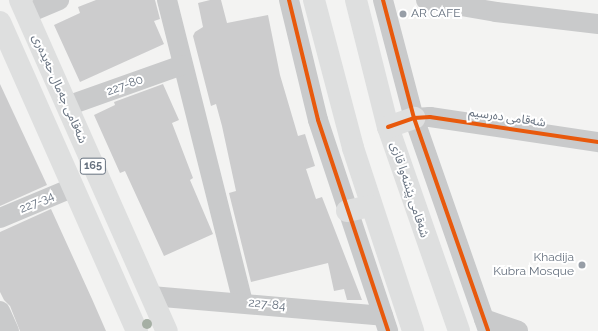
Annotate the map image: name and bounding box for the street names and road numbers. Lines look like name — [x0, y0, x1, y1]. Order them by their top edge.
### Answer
street label: شەقامی جەمال حەیدەری — [28, 32, 90, 146]
street label: 227-80 — [105, 73, 145, 99]
street label: شەقامی دەرسیم — [468, 105, 546, 131]
street label: شەقامی پێشەوا قازی — [387, 140, 431, 240]
road number: 165 — [79, 157, 107, 175]
street label: 227-34 — [18, 189, 56, 217]
street label: 227-84 — [248, 296, 286, 314]

